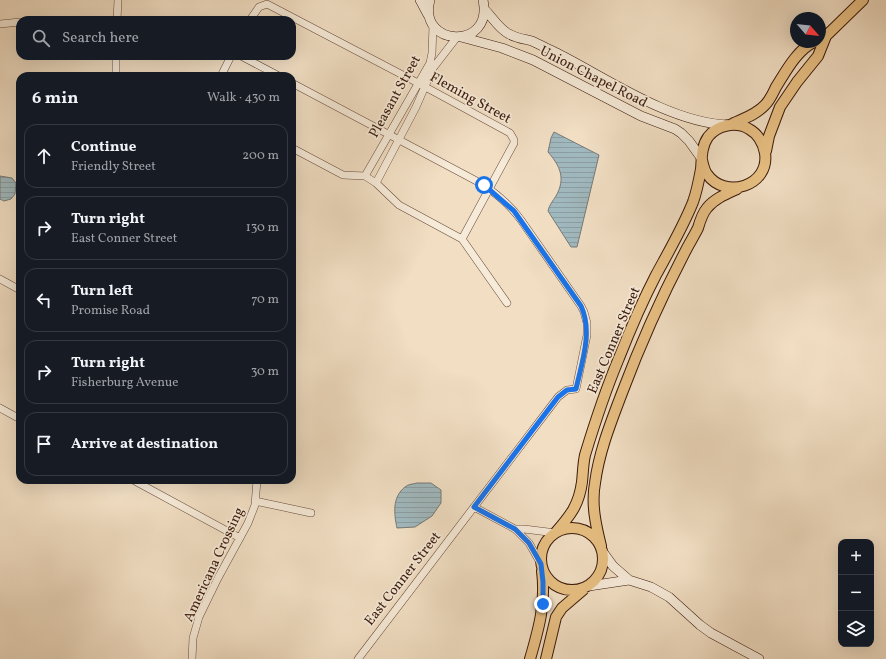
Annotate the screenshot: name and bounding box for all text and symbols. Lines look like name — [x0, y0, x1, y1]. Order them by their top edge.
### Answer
north arrow — [790, 12, 826, 48]
search box — [16, 16, 296, 60]
icon: search — [30, 27, 52, 49]
text: Search here — [62, 28, 139, 49]
street label: Union Chapel Road — [536, 42, 650, 113]
street label: Pleasant Street — [365, 52, 426, 141]
street label: Fleming Street — [426, 68, 514, 129]
text: 6 min — [32, 87, 78, 110]
text: Walk · 430 m — [207, 89, 280, 107]
text: Continue — [71, 137, 136, 158]
icon: ahead — [33, 145, 55, 167]
text: 200 m — [242, 147, 279, 165]
text: Friendly Street — [71, 158, 156, 176]
route start — [475, 176, 493, 194]
text: Turn right — [71, 209, 145, 230]
icon: right — [33, 217, 55, 239]
text: 130 m — [246, 219, 279, 237]
text: East Conner Street — [71, 230, 177, 248]
text: Turn left — [71, 281, 133, 302]
street label: East Conner Street — [583, 284, 646, 397]
icon: left — [33, 289, 55, 311]
text: 70 m — [251, 291, 279, 309]
text: Promise Road — [71, 302, 150, 320]
text: Turn right — [71, 353, 145, 374]
icon: right — [33, 361, 55, 383]
text: 30 m — [251, 363, 279, 381]
text: Fisherburg Avenue — [71, 374, 178, 392]
icon: arrive — [33, 433, 55, 455]
text: Arrive at destination — [71, 434, 218, 455]
street label: Americana Crossing — [179, 504, 249, 625]
street label: East Conner Street — [360, 528, 446, 630]
map controls — [838, 539, 874, 647]
button: + — [838, 539, 874, 575]
button: − — [838, 575, 874, 611]
route end — [534, 595, 552, 613]
button: layers — [838, 611, 874, 647]

